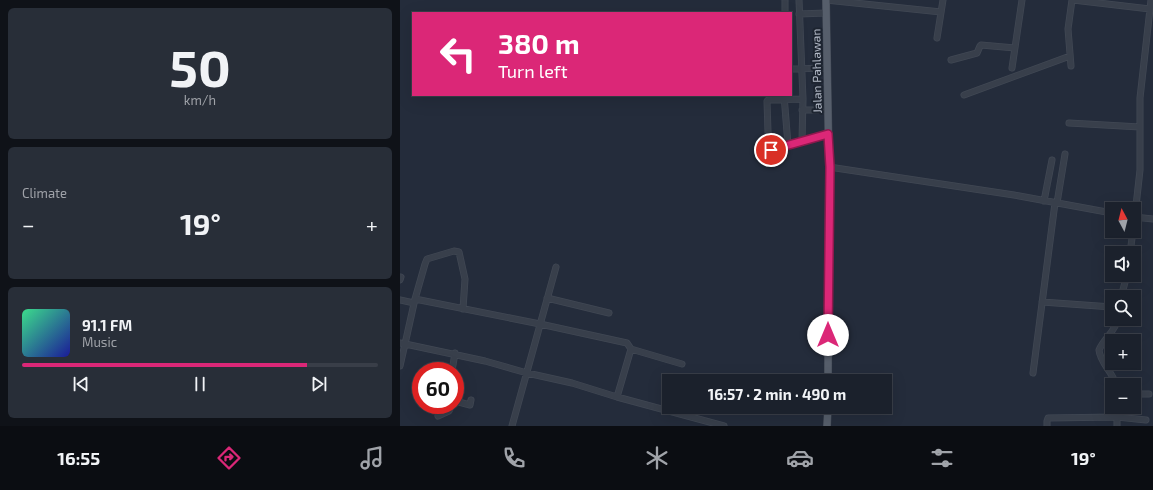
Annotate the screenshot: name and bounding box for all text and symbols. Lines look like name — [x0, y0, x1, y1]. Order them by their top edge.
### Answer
text: 380 m — [498, 26, 580, 60]
icon: left — [432, 28, 484, 80]
street label: Jalan Pahlawan — [808, 29, 824, 113]
text: 50 — [169, 35, 231, 97]
text: Turn left — [498, 60, 568, 82]
text: km/h — [184, 92, 216, 108]
pin — [754, 133, 788, 167]
icon: arrive — [760, 139, 782, 161]
text: Climate — [22, 185, 67, 201]
north arrow — [1105, 202, 1141, 238]
map controls — [1105, 202, 1141, 414]
text: 19° — [180, 205, 221, 241]
text: − — [22, 211, 35, 237]
text: + — [366, 211, 378, 237]
button: sound — [1105, 246, 1141, 282]
button: search — [1105, 290, 1141, 326]
position arrow — [807, 314, 849, 356]
text: 91.1 FM — [82, 316, 132, 334]
text: Music — [82, 334, 117, 350]
button: + — [1105, 334, 1141, 370]
speed limit sign: 60 — [412, 362, 464, 414]
icon: previous — [70, 373, 92, 395]
icon: pause — [189, 373, 211, 395]
icon: next — [308, 373, 330, 395]
button: − — [1105, 378, 1141, 414]
text: 16:57 · 2 min · 490 m — [708, 385, 846, 403]
icon: directions — [215, 444, 243, 472]
icon: music — [358, 444, 386, 472]
icon: phone — [500, 444, 528, 472]
icon: climate — [643, 444, 671, 472]
icon: car — [786, 444, 814, 472]
icon: filters — [928, 444, 956, 472]
text: 16:55 — [57, 447, 100, 469]
text: 19° — [1071, 447, 1096, 469]

